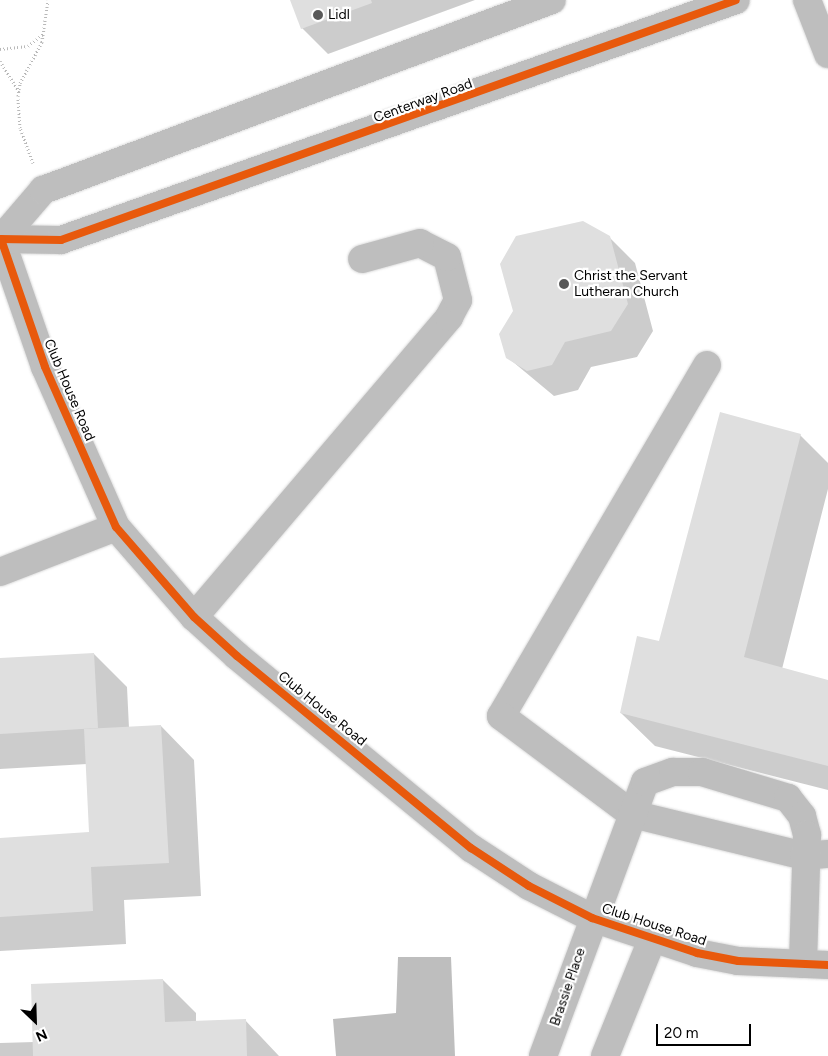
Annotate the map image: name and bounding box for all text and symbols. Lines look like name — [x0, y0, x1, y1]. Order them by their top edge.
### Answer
place label: Lidl — [328, 7, 350, 23]
marker: Lidl — [312, 9, 324, 21]
street label: Centerway Road — [371, 75, 475, 127]
place label: Christ the Servant Lutheran Church — [574, 268, 688, 300]
marker: Christ the Servant Lutheran Church — [558, 278, 570, 290]
street label: Club House Road — [40, 337, 98, 443]
street label: Club House Road — [274, 668, 370, 750]
street label: Club House Road — [600, 900, 708, 950]
street label: Brassie Place — [547, 946, 589, 1028]
north arrow — [10, 996, 60, 1046]
scale bar — [658, 1014, 753, 1046]
text: 20 m — [664, 1024, 698, 1042]
text: N — [33, 1025, 50, 1045]

